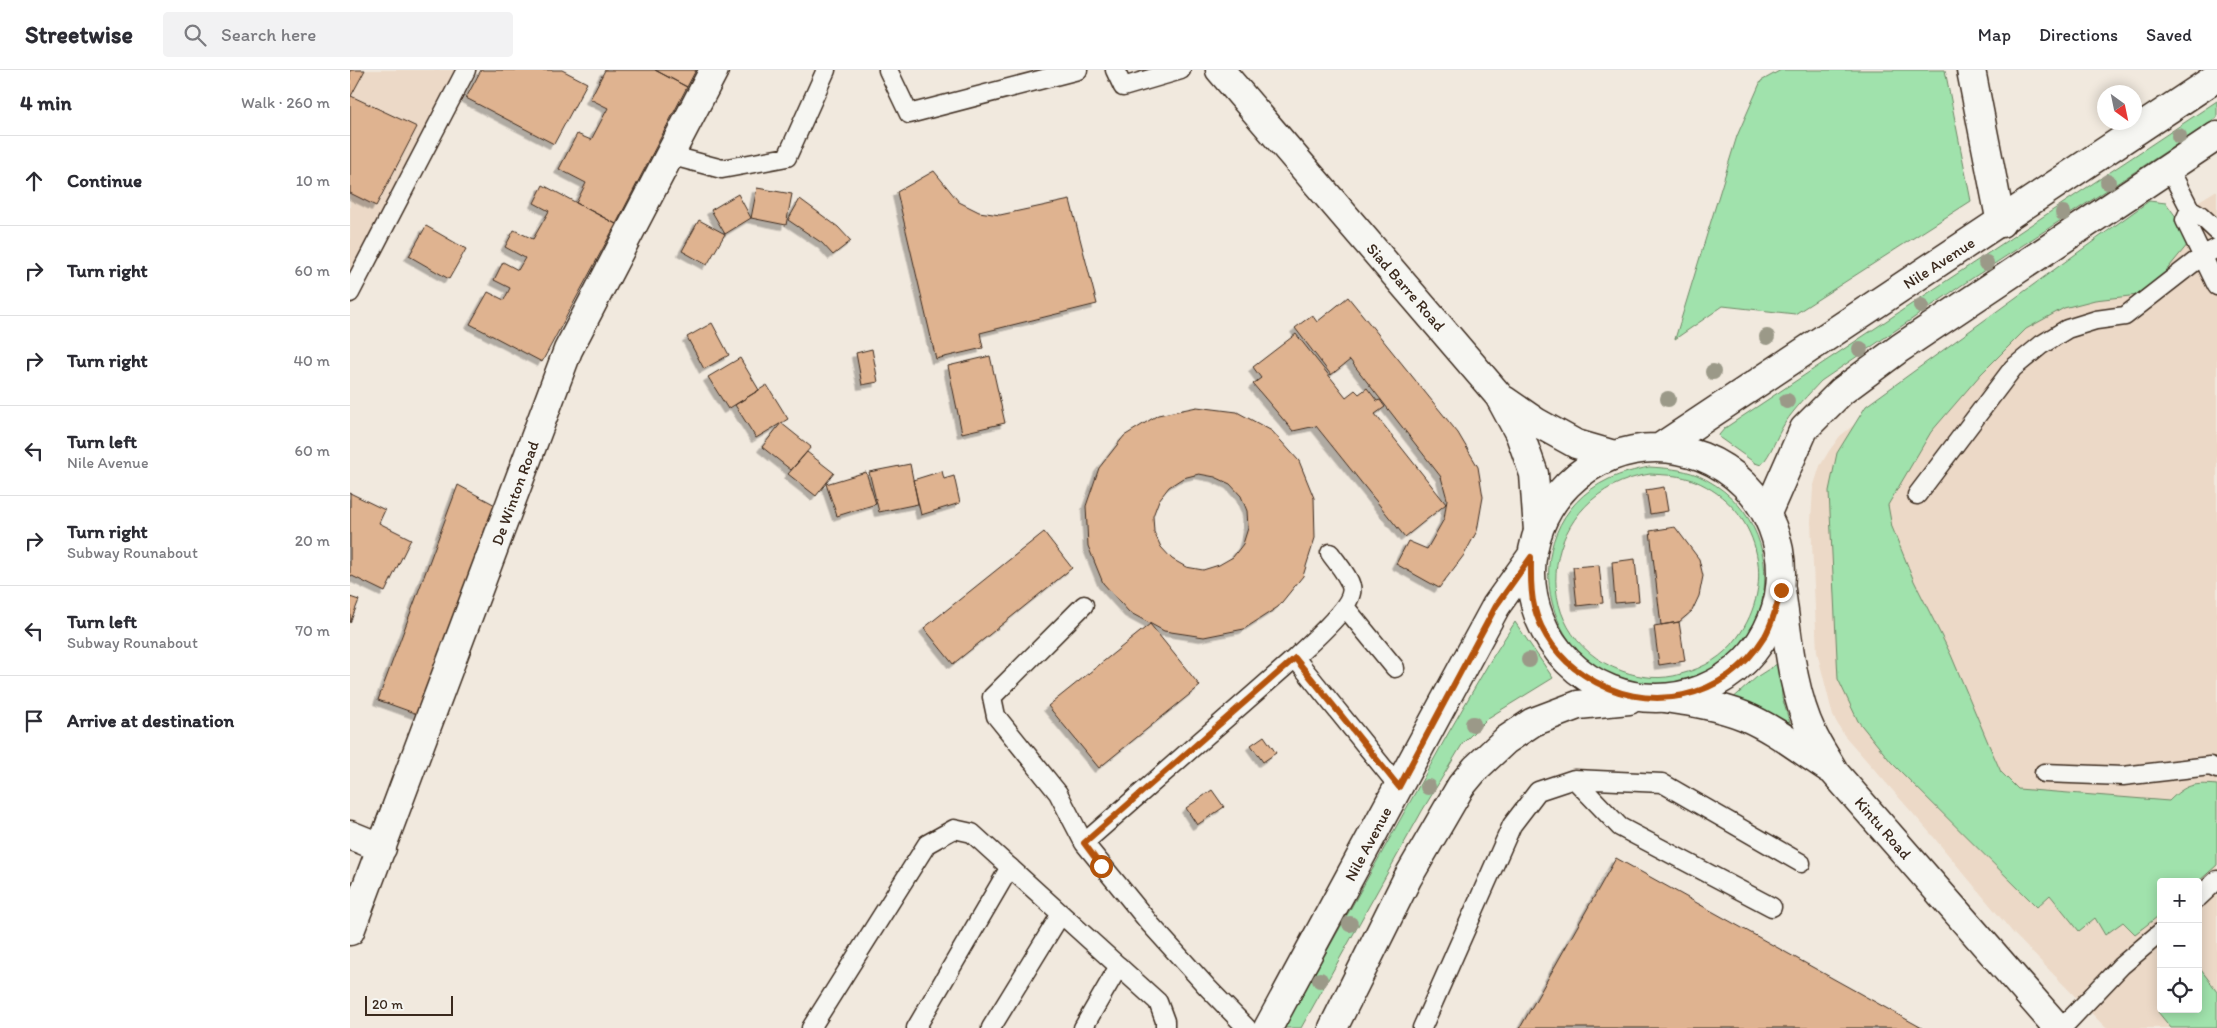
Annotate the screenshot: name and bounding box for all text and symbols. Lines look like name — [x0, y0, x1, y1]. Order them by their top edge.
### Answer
search box — [163, 12, 513, 57]
text: Streetwise — [25, 20, 133, 49]
icon: search — [181, 21, 209, 49]
text: Search here — [221, 23, 316, 46]
text: Map — [1978, 24, 2011, 46]
text: Directions — [2039, 24, 2118, 46]
text: Saved — [2146, 24, 2192, 46]
north arrow — [2097, 85, 2142, 130]
text: 4 min — [20, 90, 72, 115]
text: Walk · 260 m — [241, 93, 330, 112]
icon: ahead — [20, 167, 48, 195]
text: Continue — [67, 169, 142, 192]
text: 10 m — [296, 171, 330, 190]
street label: Nile Avenue — [1900, 233, 1978, 293]
street label: Siad Barre Road — [1363, 239, 1450, 335]
icon: right — [20, 257, 48, 285]
text: Turn right — [67, 259, 148, 282]
text: 60 m — [295, 261, 330, 280]
icon: right — [20, 347, 48, 375]
text: Turn right — [67, 349, 148, 372]
text: 40 m — [293, 351, 330, 370]
text: Turn left — [67, 430, 137, 453]
icon: left — [20, 437, 48, 465]
street label: De Winton Road — [487, 438, 543, 548]
text: 60 m — [295, 441, 330, 460]
text: Nile Avenue — [67, 453, 149, 472]
text: Turn right — [67, 520, 148, 543]
icon: right — [20, 527, 48, 555]
text: 20 m — [295, 531, 330, 550]
text: Subway Rounabout — [67, 543, 198, 562]
route end — [1770, 579, 1793, 602]
text: Turn left — [67, 610, 137, 633]
icon: left — [20, 617, 48, 645]
text: 70 m — [295, 621, 330, 640]
text: Subway Rounabout — [67, 633, 198, 652]
icon: arrive — [20, 707, 48, 735]
text: Arrive at destination — [67, 709, 234, 732]
street label: Kintu Road — [1851, 793, 1916, 863]
street label: Nile Avenue — [1340, 804, 1396, 884]
route start — [1090, 855, 1113, 878]
map controls — [2157, 878, 2202, 1013]
button: + — [2157, 878, 2202, 923]
button: − — [2157, 923, 2202, 968]
button: locate — [2157, 968, 2202, 1013]
scale bar — [365, 993, 452, 1016]
text: 20 m — [372, 996, 403, 1013]

